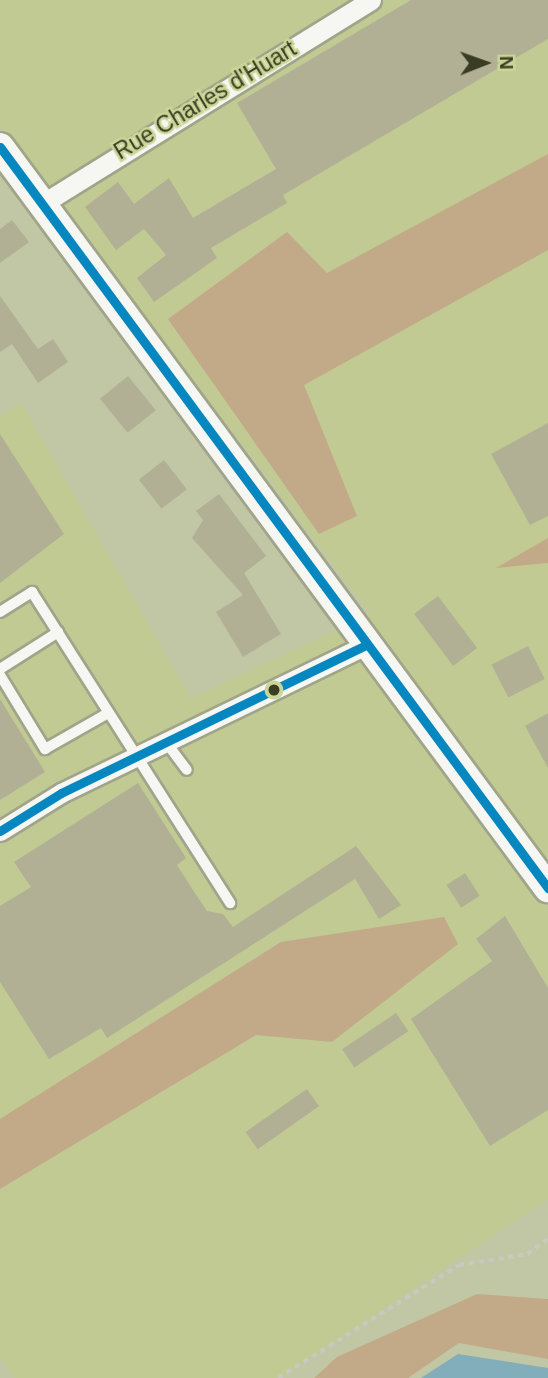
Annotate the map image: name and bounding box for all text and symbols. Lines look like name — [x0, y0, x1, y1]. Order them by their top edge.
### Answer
north arrow — [450, 28, 520, 98]
street label: Rue Charles d'Huart — [109, 35, 301, 165]
text: N — [496, 56, 517, 70]
unlabelled marker — [267, 683, 281, 697]

